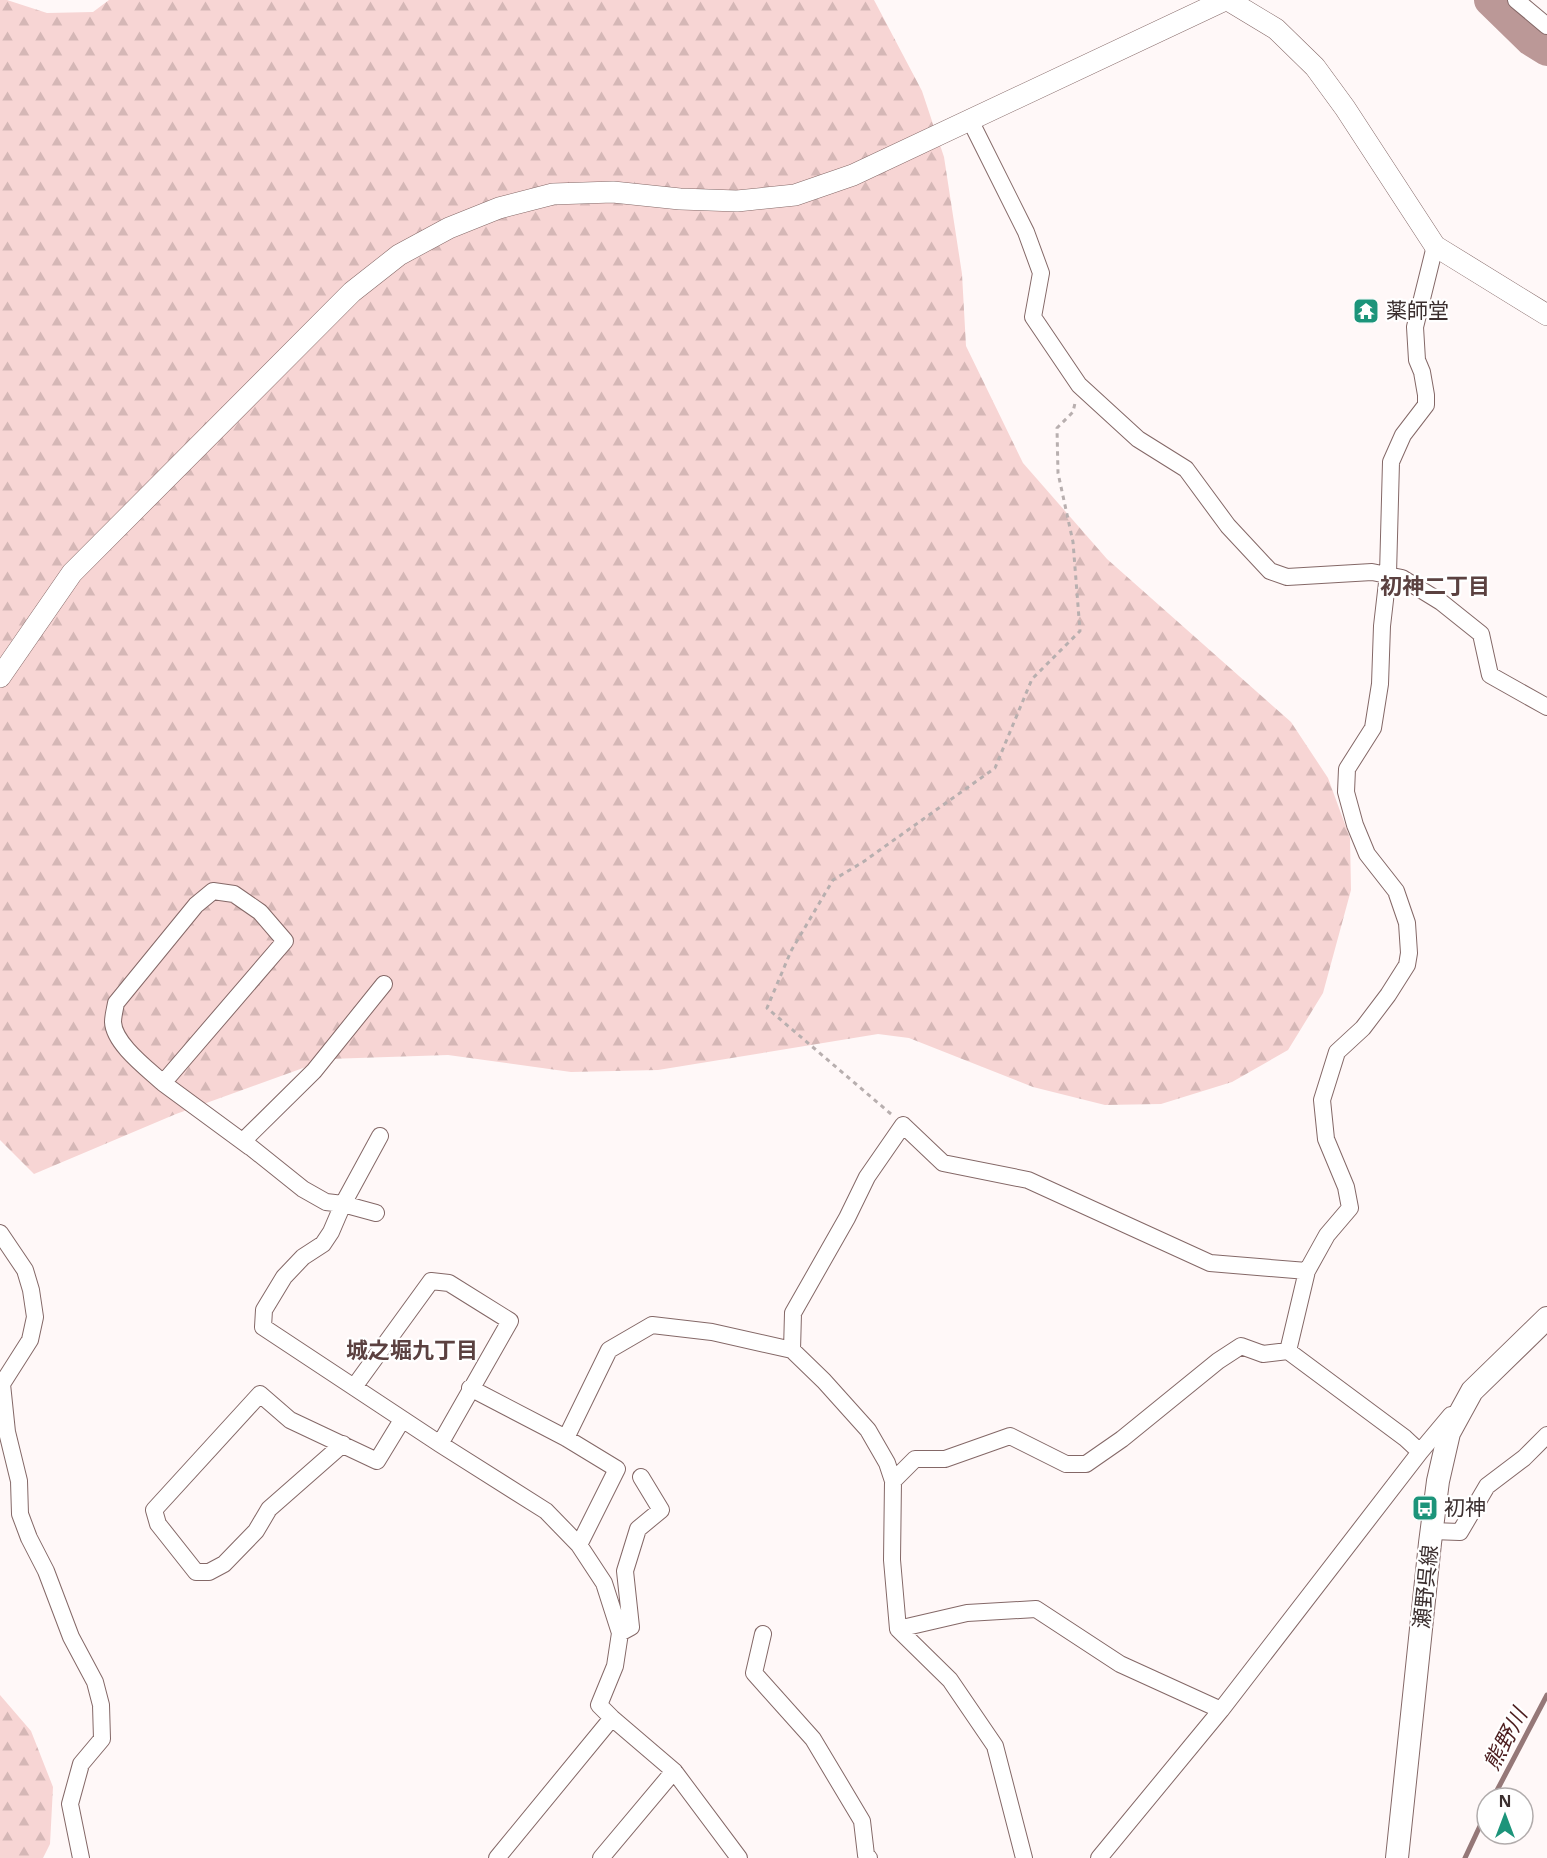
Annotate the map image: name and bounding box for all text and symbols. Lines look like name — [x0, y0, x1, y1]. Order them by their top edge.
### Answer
temple icon: 薬師堂 — [1351, 296, 1381, 326]
place label: 薬師堂 — [1386, 296, 1449, 324]
district label: 初神二丁目 — [1380, 570, 1490, 600]
district label: 城之堀九丁目 — [346, 1334, 478, 1364]
bus stop icon: 初神 — [1410, 1493, 1440, 1523]
place label: 初神 — [1444, 1493, 1486, 1521]
street label: 瀬野呉線 — [1407, 1544, 1443, 1630]
water label: 熊野川 — [1475, 1701, 1534, 1775]
north arrow — [1475, 1786, 1535, 1846]
text: N — [1498, 1790, 1512, 1812]

